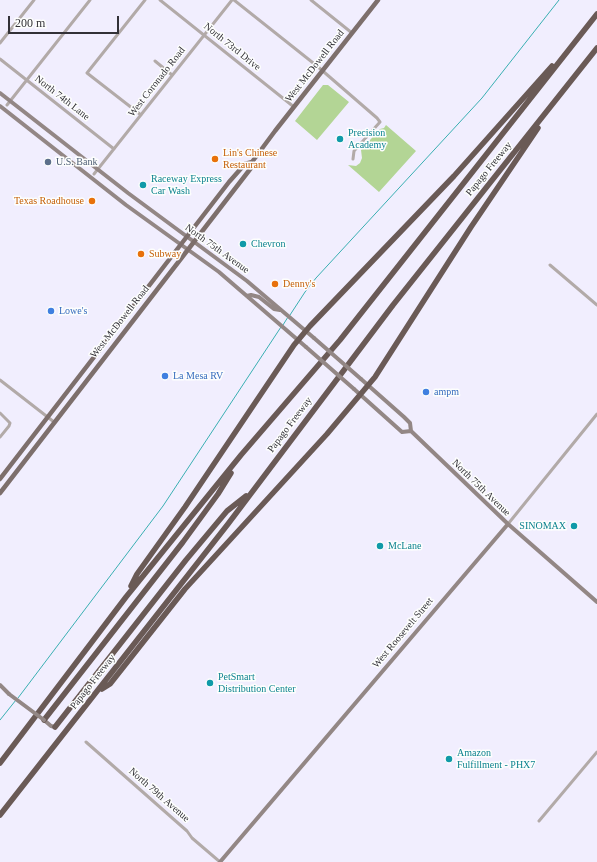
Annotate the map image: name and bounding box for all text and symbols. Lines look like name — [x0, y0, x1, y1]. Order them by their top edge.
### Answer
scale bar — [10, 8, 121, 34]
text: 200 m — [15, 16, 45, 30]
street label: North 73rd Drive — [201, 20, 263, 74]
street label: West McDowell Road — [283, 27, 347, 105]
street label: West Coronado Road — [126, 45, 188, 119]
street label: North 74th Lane — [32, 73, 92, 123]
place label: Precision Academy — [348, 127, 386, 150]
marker: Precision Academy — [335, 134, 345, 144]
street label: Papago Freeway — [463, 139, 515, 199]
place label: Lin's Chinese Restaurant — [223, 147, 277, 170]
marker: Lin's Chinese Restaurant — [210, 154, 220, 164]
place label: U.S. Bank — [56, 156, 97, 168]
marker: U.S. Bank — [43, 157, 53, 167]
place label: Raceway Express Car Wash — [151, 173, 222, 196]
marker: Raceway Express Car Wash — [138, 180, 148, 190]
place label: Texas Roadhouse — [14, 195, 84, 207]
marker: Texas Roadhouse — [87, 196, 97, 206]
street label: North 75th Avenue — [183, 222, 251, 276]
place label: Chevron — [251, 238, 285, 250]
marker: Chevron — [238, 239, 248, 249]
place label: Subway — [149, 248, 181, 260]
marker: Subway — [136, 249, 146, 259]
place label: Denny's — [283, 278, 315, 290]
marker: Denny's — [270, 279, 280, 289]
street label: West McDowell Road — [88, 283, 152, 361]
place label: Lowe's — [59, 305, 87, 317]
marker: Lowe's — [46, 306, 56, 316]
place label: La Mesa RV — [173, 370, 223, 382]
marker: La Mesa RV — [160, 371, 170, 381]
place label: ampm — [434, 386, 459, 398]
marker: ampm — [421, 387, 431, 397]
street label: Papago Freeway — [265, 395, 315, 455]
street label: North 75th Avenue — [449, 457, 513, 519]
place label: SINOMAX — [519, 520, 566, 532]
marker: SINOMAX — [569, 521, 579, 531]
place label: McLane — [388, 540, 421, 552]
marker: McLane — [375, 541, 385, 551]
street label: West Roosevelt Street — [370, 595, 436, 671]
street label: Papago Freeway — [68, 652, 118, 712]
place label: PetSmart Distribution Center — [218, 671, 295, 694]
marker: PetSmart Distribution Center — [205, 678, 215, 688]
place label: Amazon Fulfillment - PHX7 — [457, 747, 535, 770]
marker: Amazon Fulfillment - PHX7 — [444, 754, 454, 764]
street label: North 79th Avenue — [126, 765, 192, 825]

